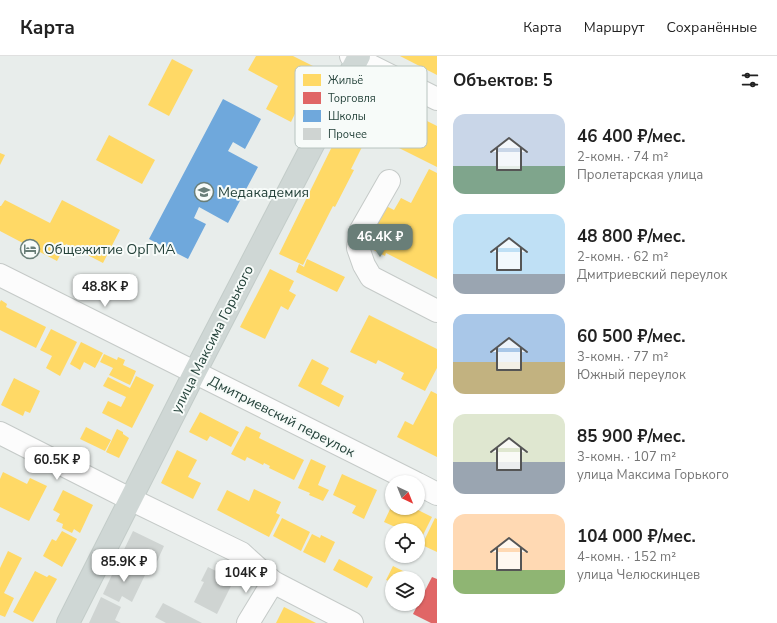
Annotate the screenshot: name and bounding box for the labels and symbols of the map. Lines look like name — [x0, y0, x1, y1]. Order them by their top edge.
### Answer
legend — [295, 66, 427, 148]
text: Жильё — [328, 73, 363, 88]
text: Торговля — [328, 91, 376, 106]
text: Школы — [328, 109, 366, 124]
text: Прочее — [328, 127, 367, 142]
school or university icon: Медакадемия — [193, 181, 215, 203]
place label: Медакадемия — [218, 183, 309, 202]
pin: 46.4K ₽ — [343, 224, 417, 258]
hotel icon: Общежитие ОрГМА — [19, 238, 41, 260]
place label: Общежитие ОрГМА — [44, 240, 175, 259]
street label: улица Максима Горького — [167, 262, 258, 416]
pin: 48.8K ₽ — [68, 274, 142, 308]
street label: Дмитриевский переулок — [205, 371, 359, 462]
pin: 60.5K ₽ — [20, 447, 94, 481]
north arrow — [385, 475, 425, 515]
pin: 85.9K ₽ — [87, 549, 161, 583]
pin: 104K ₽ — [213, 560, 279, 594]

